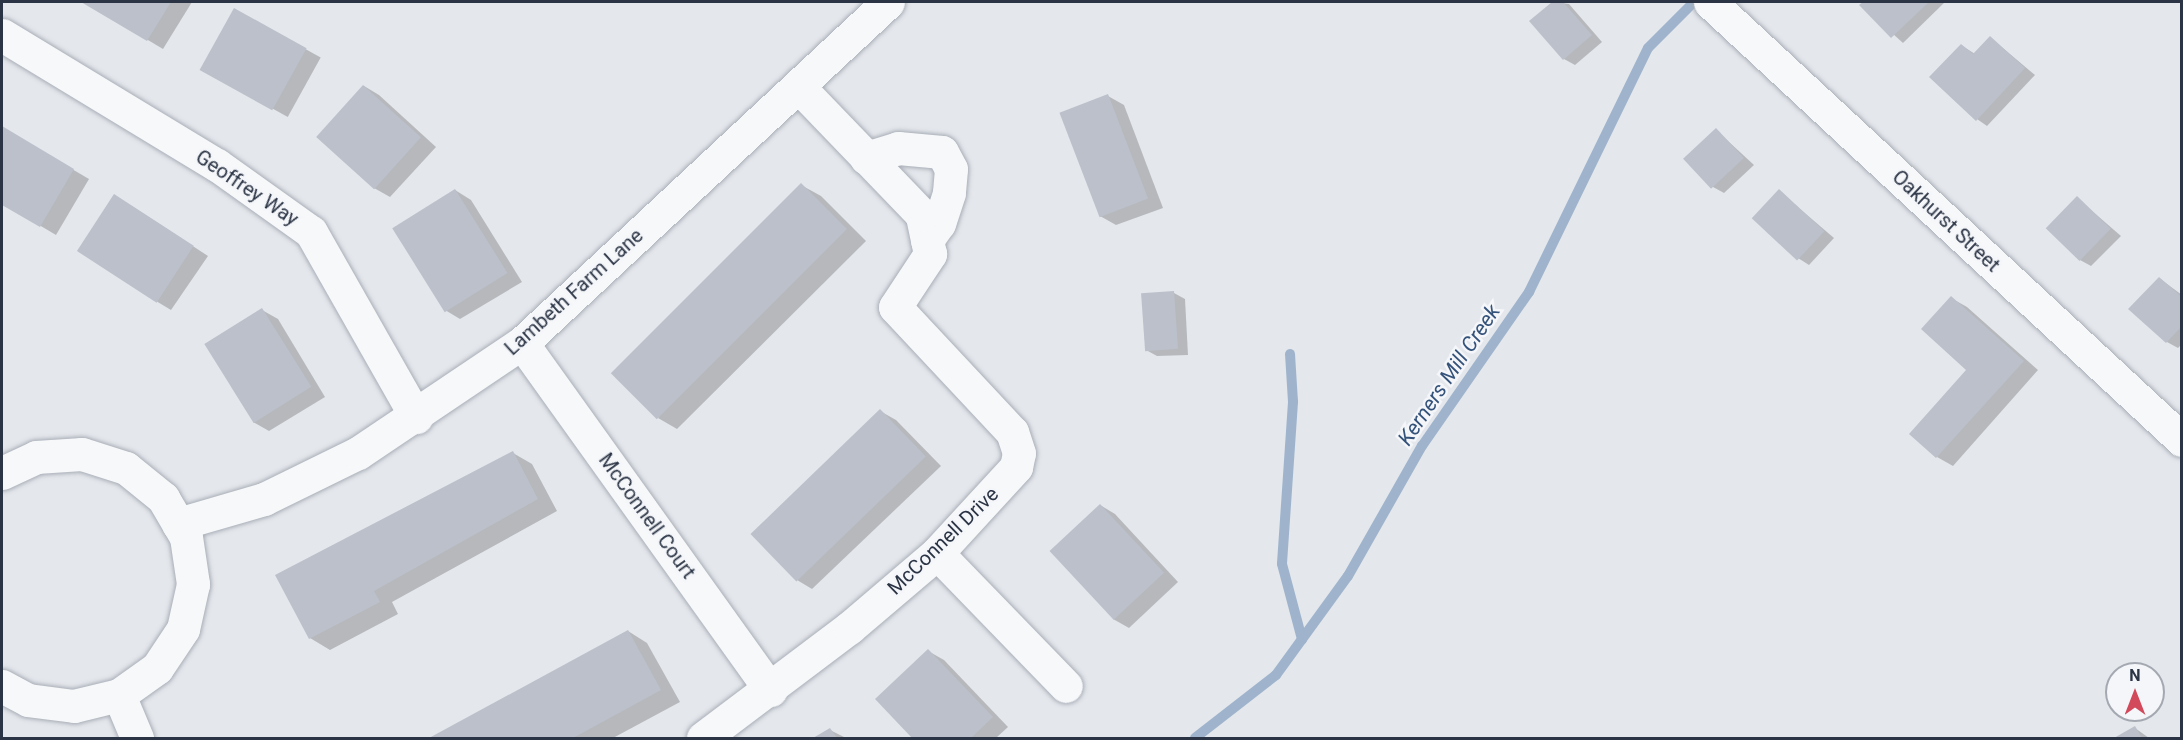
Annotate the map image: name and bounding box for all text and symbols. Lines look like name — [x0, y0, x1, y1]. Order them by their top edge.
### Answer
street label: Geoffrey Way — [191, 145, 303, 231]
street label: Oakhurst Street — [1887, 165, 2005, 277]
street label: Lambeth Farm Lane — [500, 224, 648, 360]
water label: Kerners Mill Creek — [1393, 300, 1505, 450]
street label: McConnell Court — [594, 449, 700, 583]
street label: McConnell Drive — [883, 482, 1003, 600]
north arrow — [2105, 662, 2165, 722]
text: N — [2129, 666, 2141, 685]

